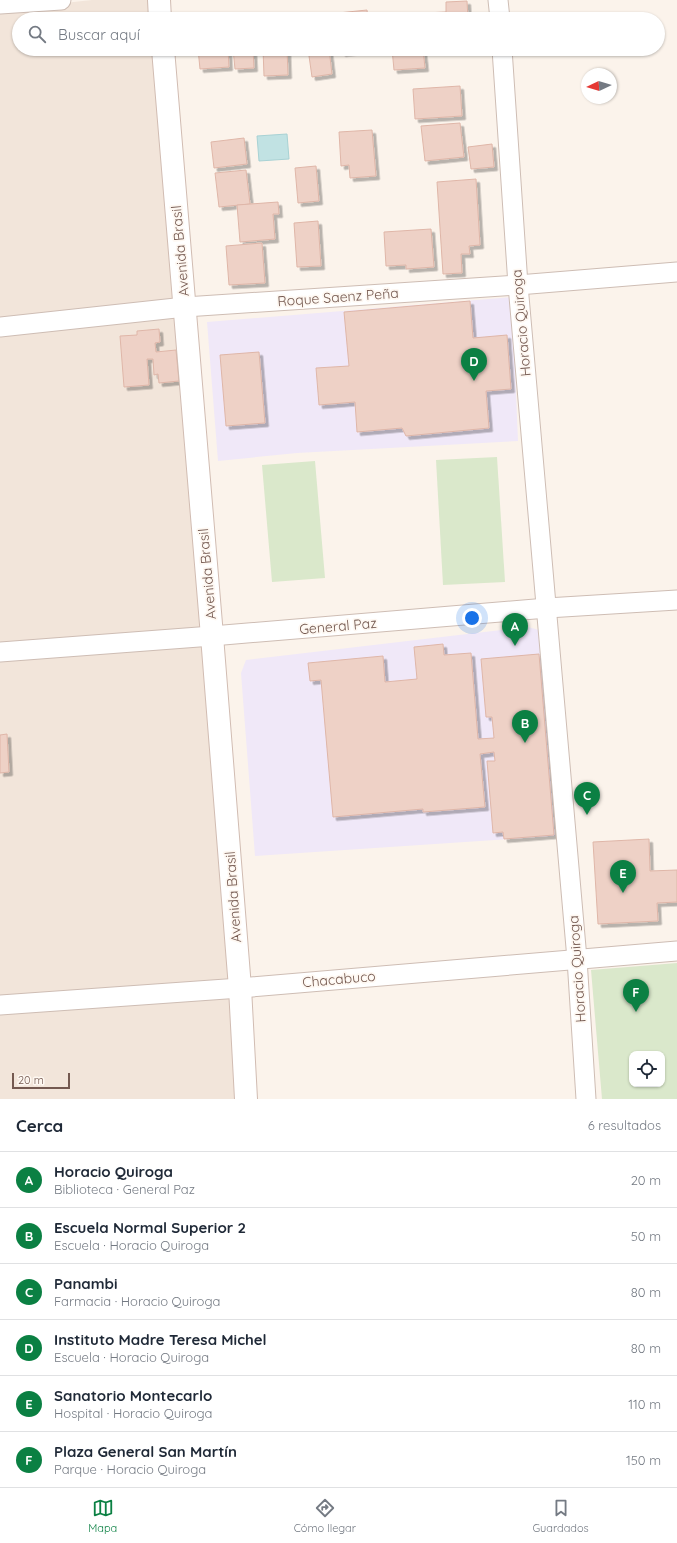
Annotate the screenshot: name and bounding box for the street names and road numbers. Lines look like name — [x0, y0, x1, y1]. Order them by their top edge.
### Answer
street label: Avenida Brasil — [167, 205, 193, 297]
street label: Horacio Quiroga — [507, 269, 535, 377]
street label: Roque Saenz Peña — [277, 284, 399, 310]
street label: Avenida Brasil — [194, 528, 220, 620]
street label: General Paz — [298, 614, 378, 638]
street label: Avenida Brasil — [221, 851, 245, 943]
street label: Horacio Quiroga — [564, 915, 590, 1023]
street label: Chacabuco — [302, 967, 376, 991]

